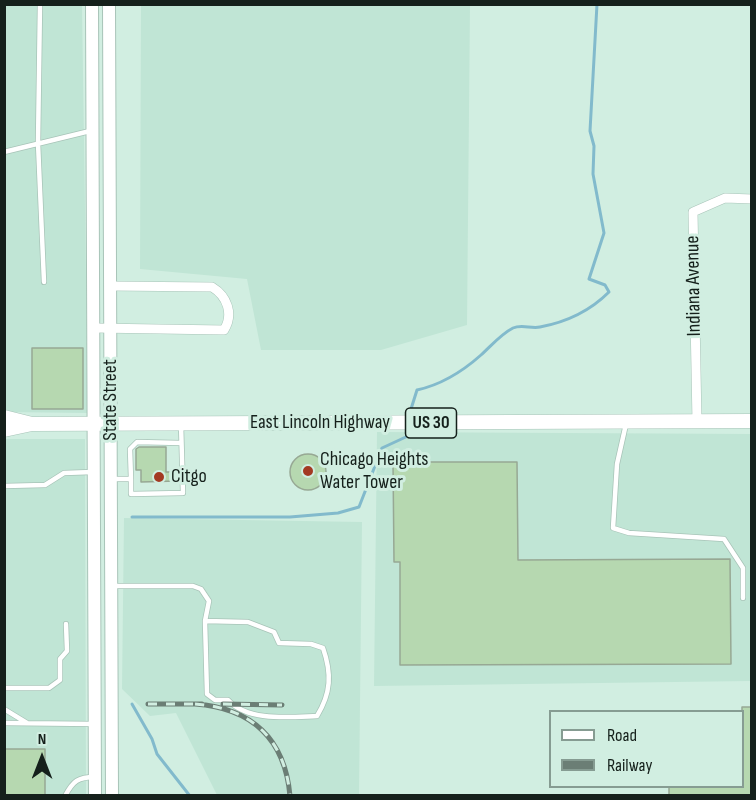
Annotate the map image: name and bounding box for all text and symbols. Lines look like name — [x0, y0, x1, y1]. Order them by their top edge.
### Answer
street label: Indiana Avenue — [681, 235, 707, 337]
street label: State Street — [99, 359, 123, 441]
road number: US 30 — [406, 408, 456, 438]
street label: East Lincoln Highway — [250, 411, 390, 435]
place label: Chicago Heights Water Tower — [320, 448, 429, 495]
marker: Chicago Heights Water Tower — [301, 464, 315, 478]
place label: Citgo — [171, 465, 207, 489]
marker: Citgo — [152, 470, 166, 484]
legend — [549, 710, 744, 788]
text: Road — [607, 725, 637, 746]
north arrow — [12, 728, 72, 788]
text: N — [38, 730, 46, 749]
text: Railway — [607, 755, 652, 776]

